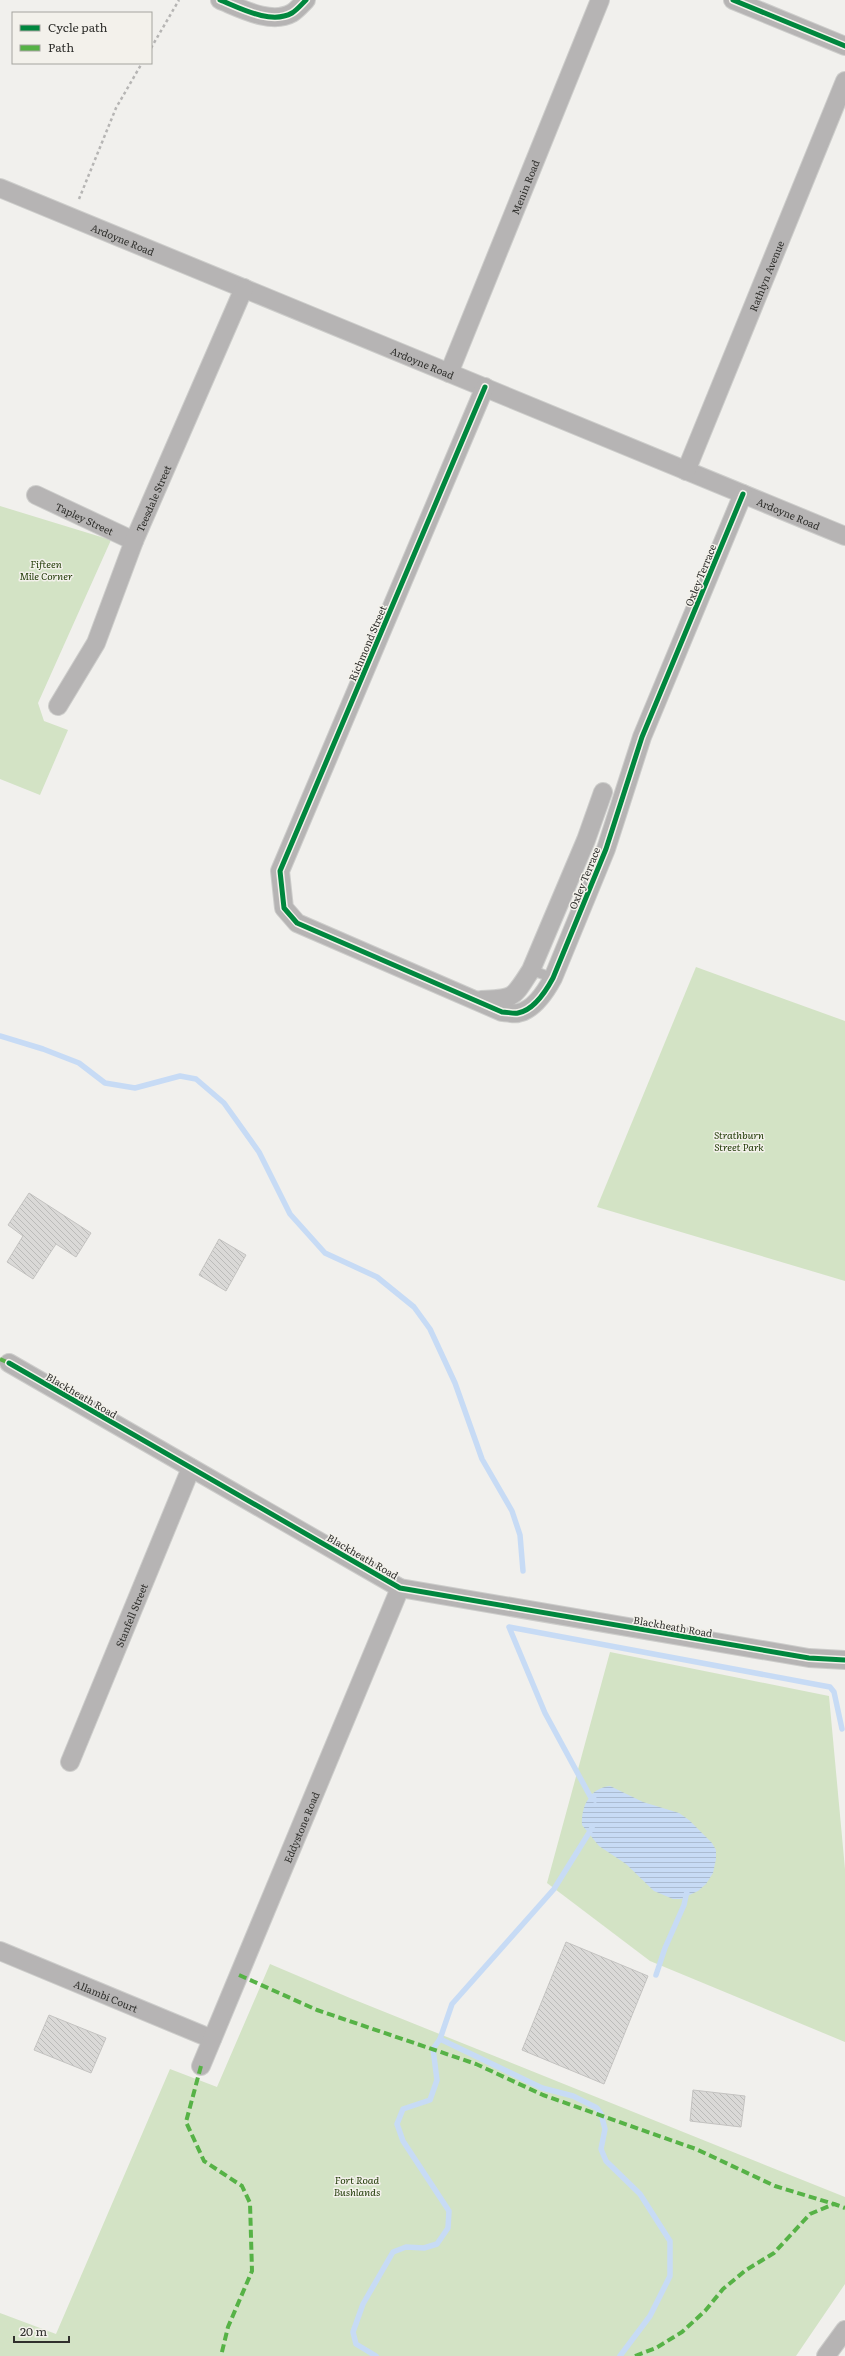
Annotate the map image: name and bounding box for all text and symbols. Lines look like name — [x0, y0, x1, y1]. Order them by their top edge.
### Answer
legend — [12, 12, 152, 64]
text: Cycle path — [48, 18, 108, 36]
text: Path — [48, 38, 74, 56]
street label: Menin Road — [507, 157, 542, 216]
street label: Ardoyne Road — [89, 219, 157, 258]
street label: Rathlyn Avenue — [744, 238, 787, 313]
street label: Ardoyne Road — [389, 342, 457, 382]
street label: Teesdale Street — [131, 462, 174, 534]
street label: Ardoyne Road — [755, 493, 823, 533]
street label: Tapley Street — [53, 498, 116, 538]
street label: Oxley Terrace — [681, 542, 719, 608]
park label: Fifteen Mile Corner — [19, 556, 73, 583]
street label: Richmond Street — [344, 603, 390, 683]
street label: Oxley Terrace — [565, 845, 603, 911]
park label: Strathburn Street Park — [714, 1127, 764, 1154]
street label: Blackheath Road — [44, 1368, 120, 1422]
street label: Blackheath Road — [325, 1529, 401, 1583]
street label: Stanfell Street — [111, 1581, 150, 1649]
street label: Blackheath Road — [632, 1612, 714, 1640]
street label: Eddystone Road — [279, 1789, 322, 1865]
street label: Allambi Court — [72, 1975, 141, 2015]
park label: Fort Road Bushlands — [334, 2172, 380, 2199]
scale bar — [14, 2318, 69, 2344]
text: 20 m — [20, 2322, 47, 2340]

